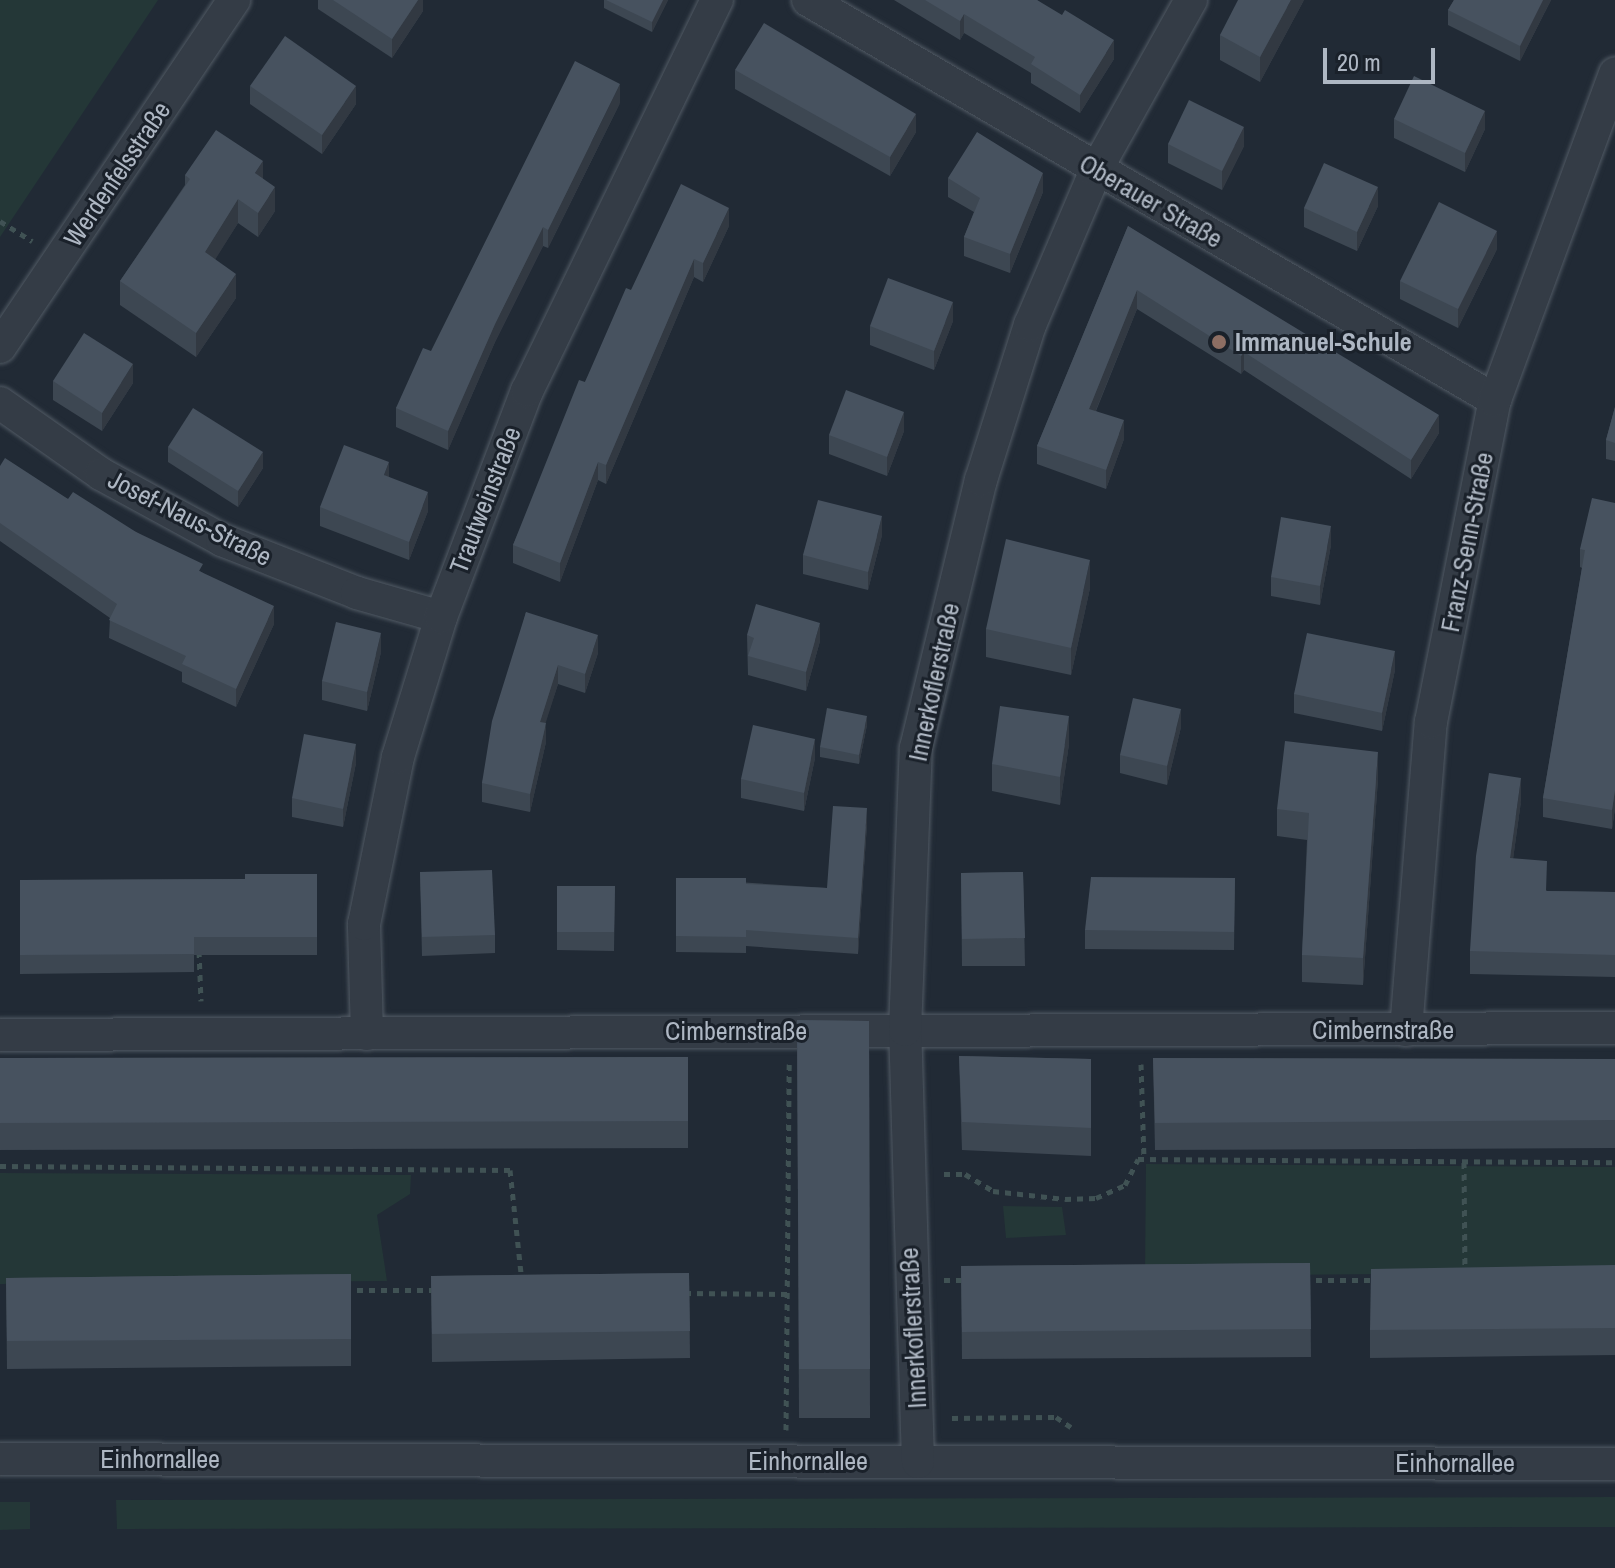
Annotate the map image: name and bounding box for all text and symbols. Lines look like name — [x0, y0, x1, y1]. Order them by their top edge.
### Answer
scale bar — [1327, 32, 1439, 82]
text: 20 m — [1337, 46, 1381, 78]
street label: Werdenfelsstraße — [57, 96, 177, 252]
street label: Oberauer Straße — [1074, 147, 1228, 255]
place label: Immanuel-Schule — [1235, 326, 1412, 358]
marker: Immanuel-Schule — [1210, 333, 1228, 351]
street label: Trautweinstraße — [443, 422, 527, 578]
street label: Franz-Senn-Straße — [1434, 449, 1500, 635]
street label: Josef-Naus-Straße — [103, 463, 277, 573]
street label: Innerkoflerstraße — [902, 600, 966, 764]
street label: Cimbernstraße — [1312, 1014, 1454, 1046]
street label: Cimbernstraße — [665, 1015, 807, 1047]
street label: Innerkoflerstraße — [893, 1247, 933, 1409]
street label: Einhornallee — [100, 1443, 220, 1475]
street label: Einhornallee — [748, 1445, 868, 1477]
street label: Einhornallee — [1395, 1447, 1515, 1479]

